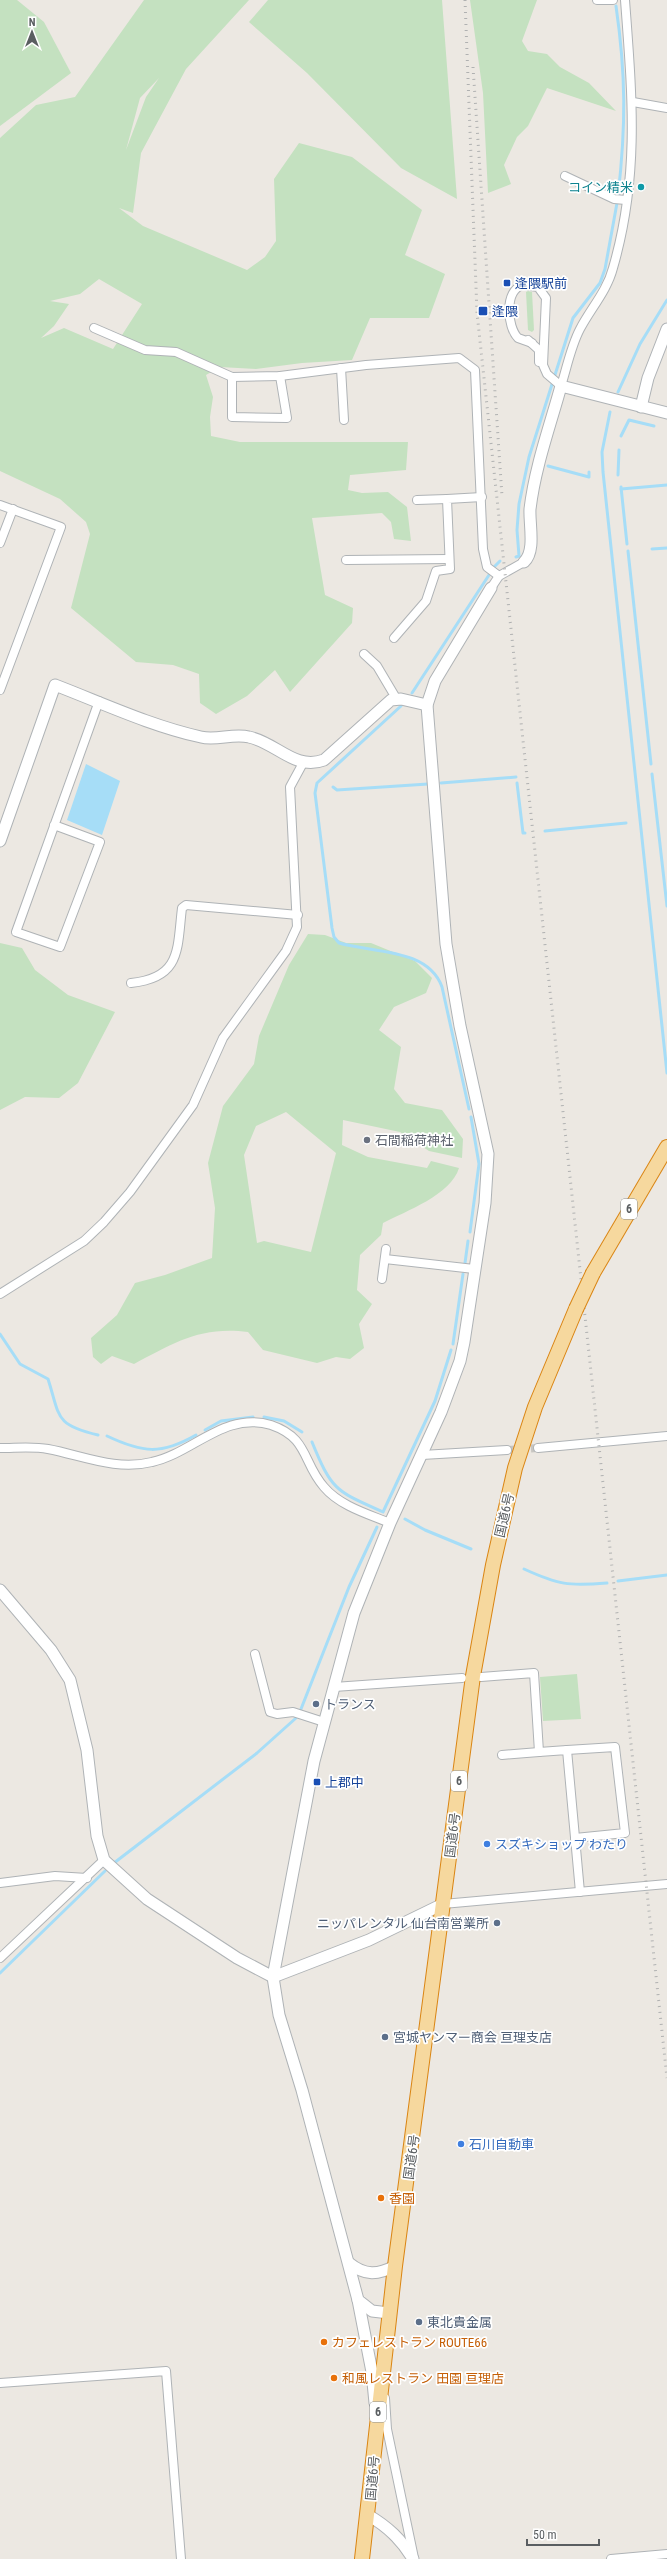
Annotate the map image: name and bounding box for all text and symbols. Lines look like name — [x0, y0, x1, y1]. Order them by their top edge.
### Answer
north arrow — [12, 12, 52, 52]
text: N — [29, 16, 36, 29]
place label: コイン精米 — [568, 180, 633, 195]
marker: コイン精米 — [636, 182, 646, 192]
place label: 逢隈駅前 — [515, 276, 567, 291]
marker: 逢隈駅前 — [502, 278, 512, 288]
place label: 逢隈 — [492, 304, 518, 319]
marker: 逢隈 — [477, 305, 489, 317]
place label: 石間稲荷神社 — [375, 1133, 453, 1148]
marker: 石間稲荷神社 — [362, 1135, 372, 1145]
road number: 6 — [621, 1199, 637, 1219]
street label: 国道6号 — [492, 1491, 517, 1539]
place label: トランス — [324, 1697, 376, 1712]
marker: トランス — [311, 1699, 321, 1709]
road number: 6 — [451, 1771, 467, 1791]
place label: 上郡中 — [325, 1775, 364, 1790]
marker: 上郡中 — [312, 1777, 322, 1787]
street label: 国道6号 — [442, 1812, 463, 1859]
place label: スズキショップ わたり — [495, 1837, 628, 1852]
marker: スズキショップ わたり — [482, 1839, 492, 1849]
place label: ニッパレンタル 仙台南営業所 — [317, 1916, 489, 1931]
marker: ニッパレンタル 仙台南営業所 — [492, 1918, 502, 1928]
place label: 宮城ヤンマー商会 亘理支店 — [393, 2030, 552, 2045]
marker: 宮城ヤンマー商会 亘理支店 — [380, 2032, 390, 2042]
street label: 国道6号 — [401, 2134, 422, 2181]
place label: 石川自動車 — [469, 2137, 534, 2152]
marker: 石川自動車 — [456, 2139, 466, 2149]
place label: 香園 — [389, 2191, 415, 2206]
marker: 香園 — [376, 2193, 386, 2203]
place label: 東北貴金属 — [427, 2315, 492, 2330]
marker: 東北貴金属 — [414, 2317, 424, 2327]
place label: カフェレストラン ROUTE66 — [332, 2335, 487, 2350]
marker: カフェレストラン ROUTE66 — [319, 2337, 329, 2347]
place label: 和風レストラン 田園 亘理店 — [342, 2371, 504, 2386]
marker: 和風レストラン 田園 亘理店 — [329, 2373, 339, 2383]
road number: 6 — [370, 2402, 386, 2422]
street label: 国道6号 — [363, 2455, 382, 2501]
scale bar — [527, 2521, 599, 2547]
text: 50 m — [533, 2528, 557, 2542]

